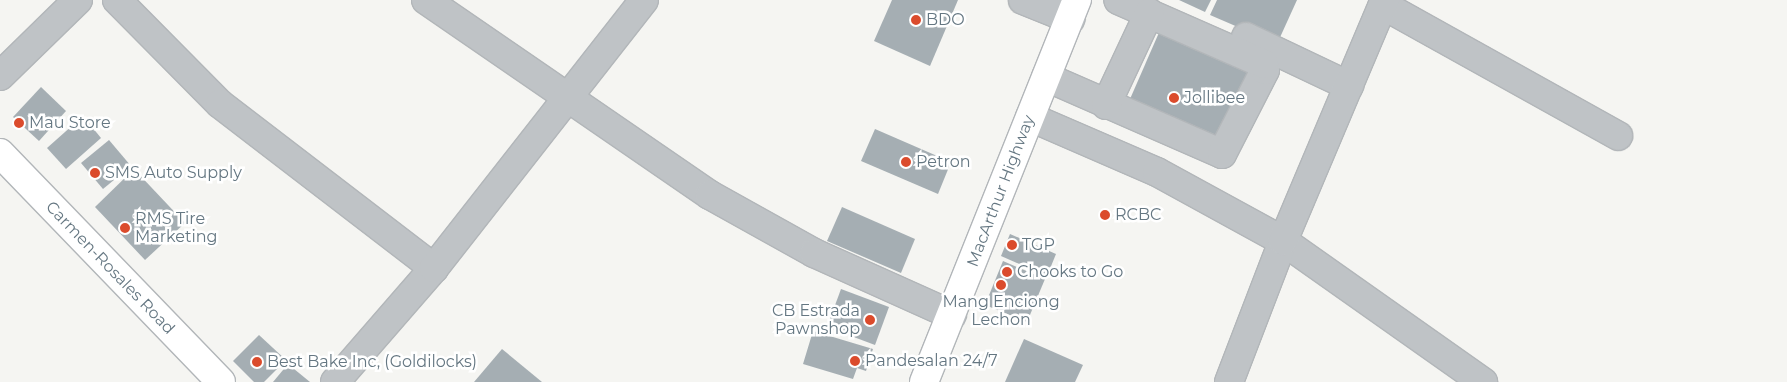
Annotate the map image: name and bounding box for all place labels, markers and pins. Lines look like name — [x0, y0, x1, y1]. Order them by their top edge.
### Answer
place label: BDO — [926, 10, 965, 30]
marker: BDO — [910, 14, 922, 26]
place label: Jollibee — [1184, 88, 1245, 108]
marker: Jollibee — [1168, 92, 1180, 104]
place label: Mau Store — [29, 113, 111, 133]
marker: Mau Store — [13, 117, 25, 129]
place label: Petron — [916, 152, 971, 172]
marker: Petron — [900, 156, 912, 168]
place label: SMS Auto Supply — [105, 163, 242, 183]
marker: SMS Auto Supply — [89, 167, 101, 179]
place label: RCBC — [1115, 205, 1161, 225]
place label: RMS Tire Marketing — [135, 209, 217, 247]
marker: RCBC — [1099, 209, 1111, 221]
marker: RMS Tire Marketing — [119, 222, 131, 234]
place label: TGP — [1022, 235, 1055, 255]
marker: TGP — [1006, 239, 1018, 251]
place label: Chooks to Go — [1017, 262, 1123, 282]
marker: Chooks to Go — [1001, 266, 1013, 278]
marker: Mang Enciong Lechon — [995, 279, 1007, 291]
place label: Mang Enciong Lechon — [942, 292, 1060, 330]
place label: CB Estrada Pawnshop — [772, 301, 860, 339]
marker: CB Estrada Pawnshop — [864, 314, 876, 326]
place label: Pandesalan 24/7 — [865, 351, 998, 371]
place label: Best Bake Inc, (Goldilocks) — [267, 352, 477, 372]
marker: Pandesalan 24/7 — [849, 355, 861, 367]
marker: Best Bake Inc, (Goldilocks) — [251, 356, 263, 368]

